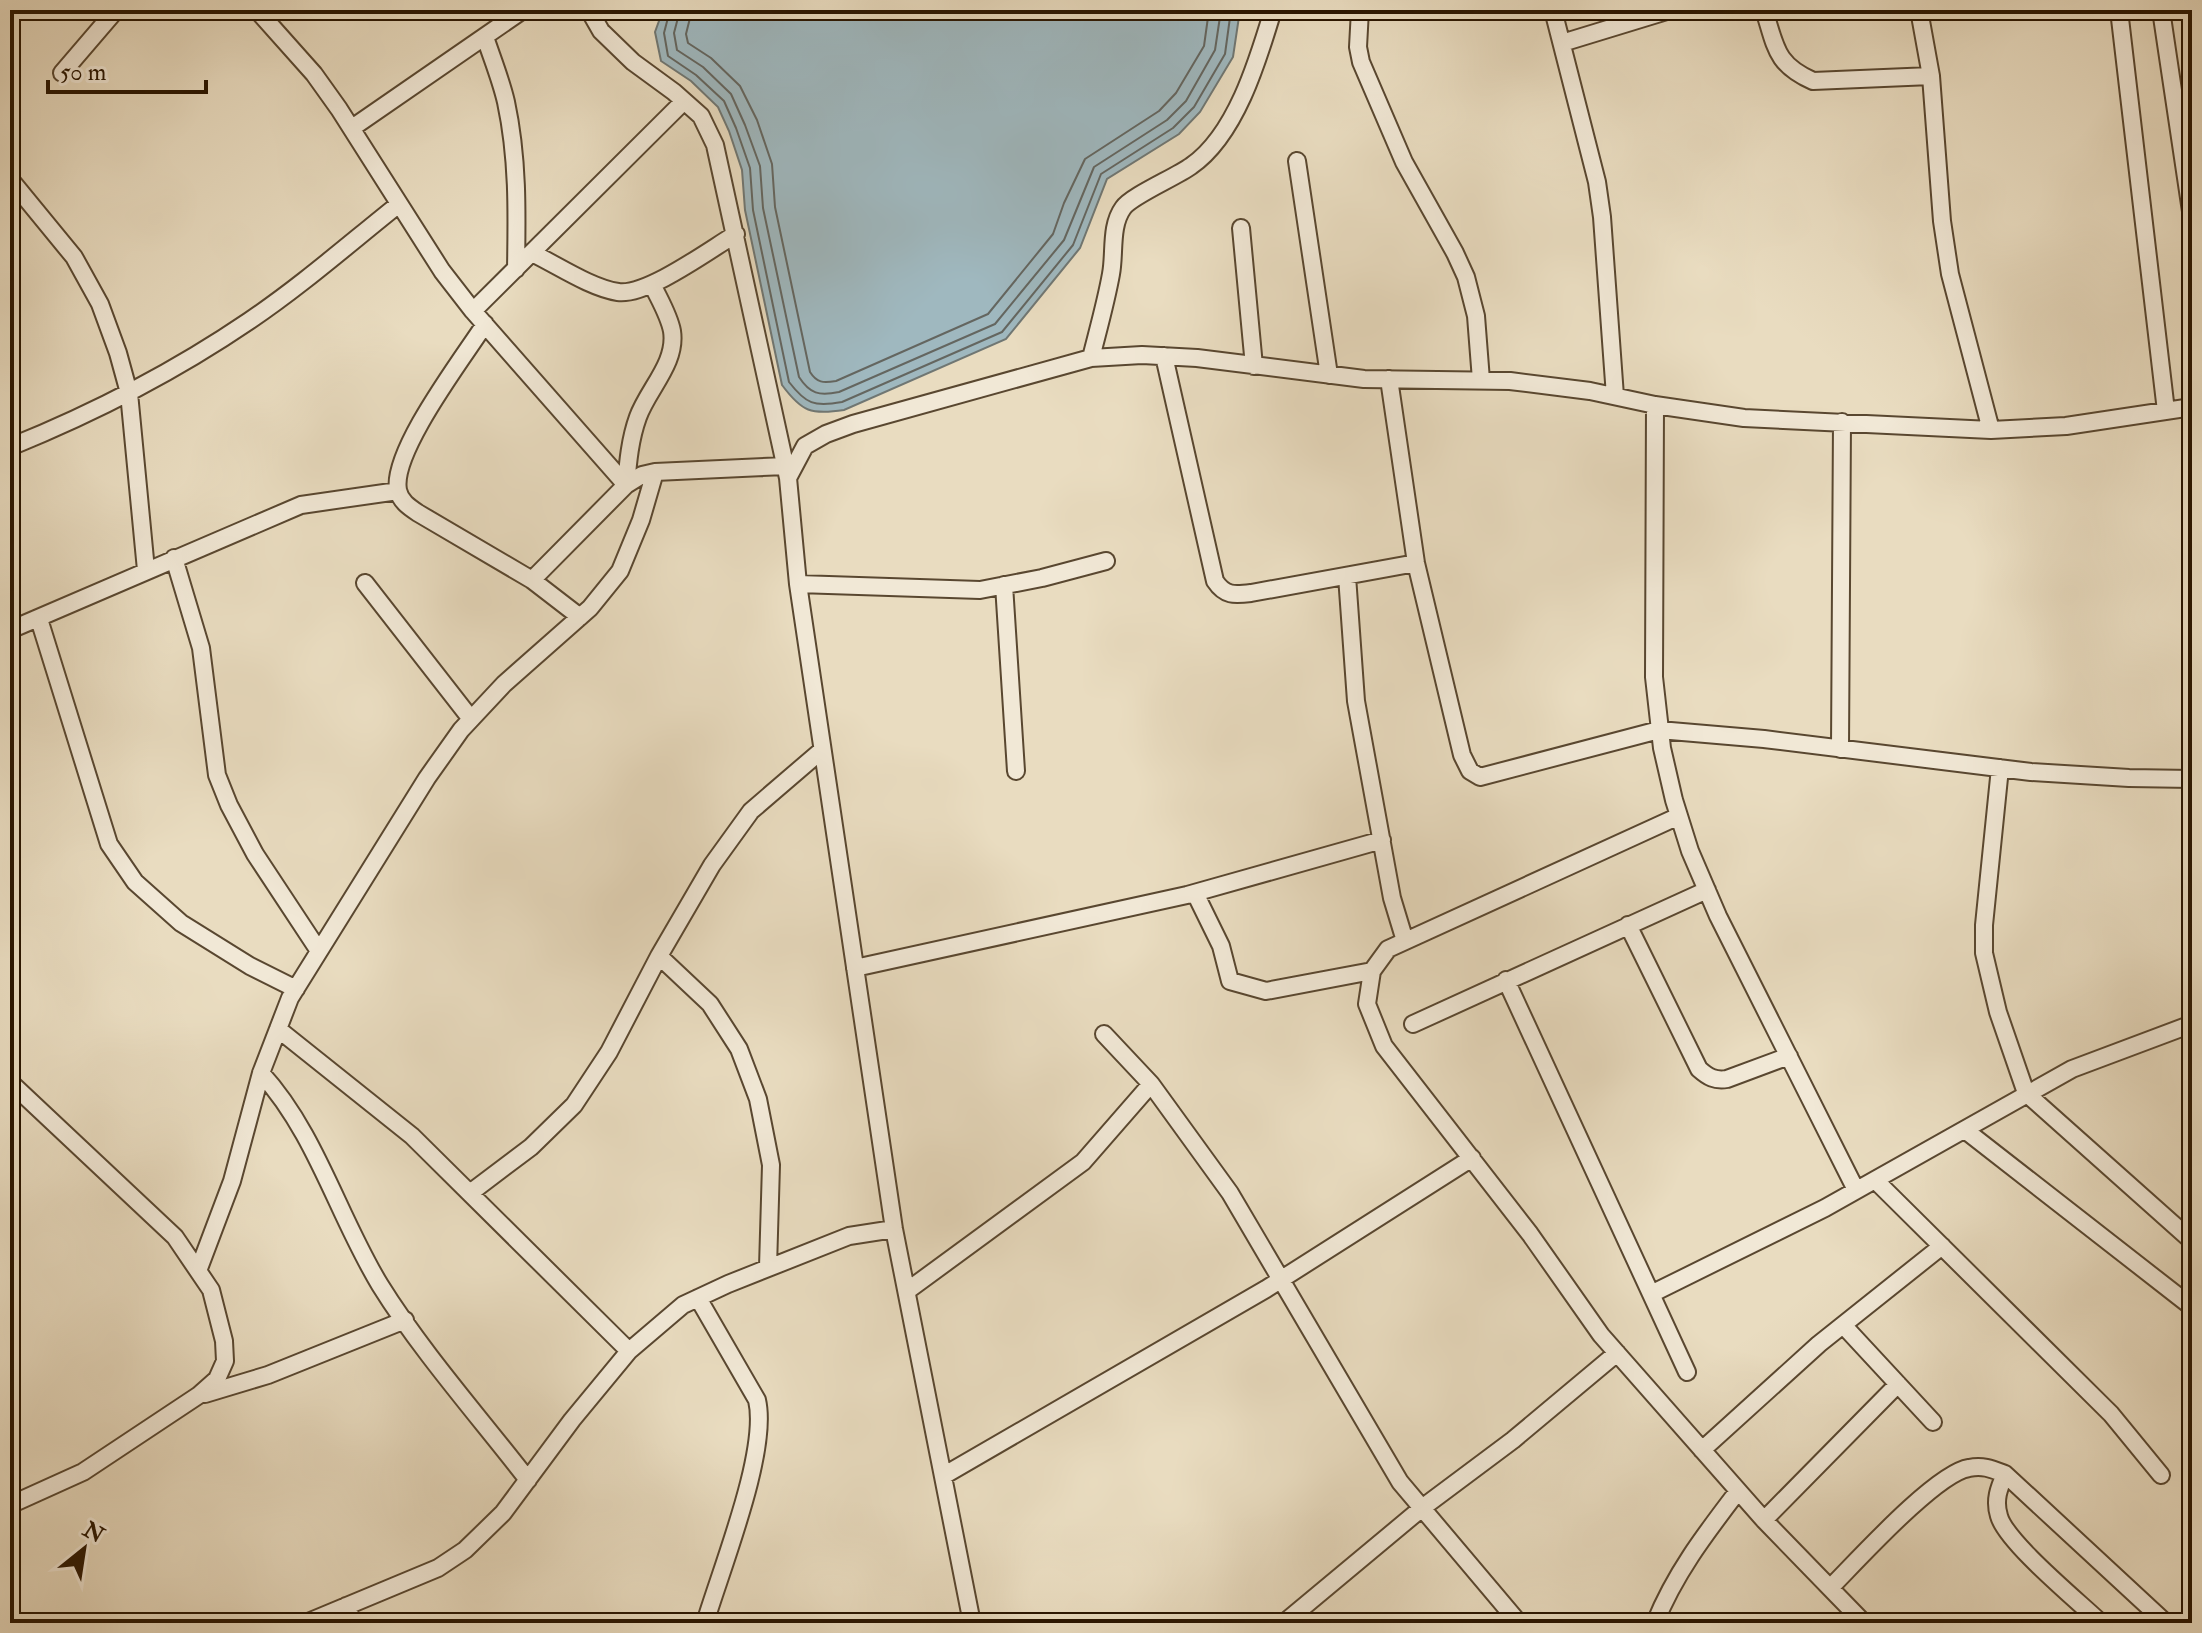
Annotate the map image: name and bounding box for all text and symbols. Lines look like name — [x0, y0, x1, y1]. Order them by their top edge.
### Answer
scale bar — [48, 44, 206, 94]
text: 50 m — [60, 57, 107, 88]
north arrow — [44, 1509, 124, 1589]
text: N — [77, 1515, 109, 1550]

